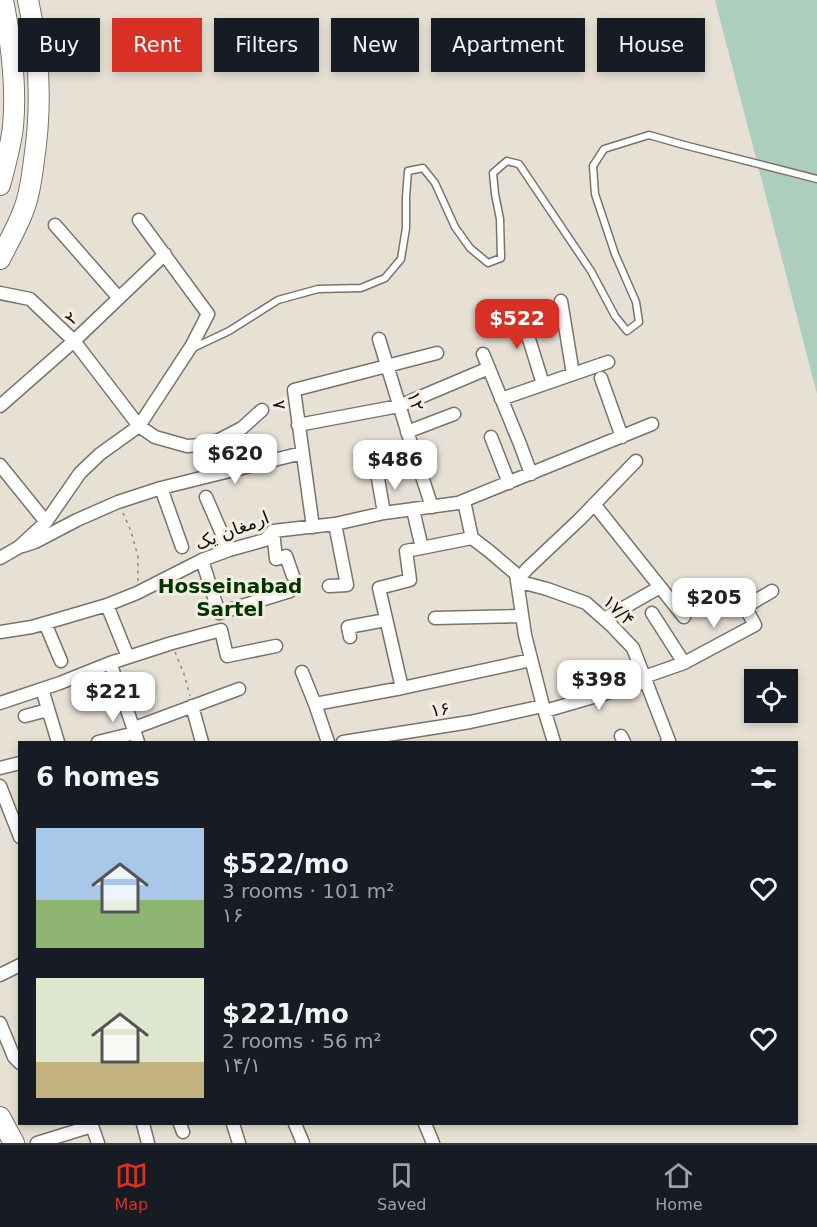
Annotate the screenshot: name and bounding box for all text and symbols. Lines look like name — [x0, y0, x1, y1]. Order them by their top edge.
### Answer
chip: Buy — [18, 18, 100, 72]
chip: Rent — [112, 18, 202, 72]
chip: Filters — [214, 18, 319, 72]
chip: New — [331, 18, 419, 72]
chip: Apartment — [431, 18, 585, 72]
chip: House — [597, 18, 705, 72]
pin: $522 — [481, 299, 553, 350]
text: $522 — [489, 306, 545, 330]
street label: ۲ — [60, 307, 82, 329]
street label: ۱۲ — [403, 389, 429, 413]
street label: ۸ — [267, 399, 289, 411]
pin: $620 — [199, 434, 271, 485]
pin: $486 — [359, 440, 431, 491]
text: $620 — [207, 441, 263, 465]
text: $486 — [367, 447, 423, 471]
street label: ارمغان یک — [192, 506, 272, 554]
district label: Hosseinabad Sartel — [158, 574, 302, 621]
pin: $205 — [678, 578, 750, 629]
text: $205 — [686, 585, 742, 609]
street label: ۱۷/۴ — [599, 590, 639, 630]
pin: $398 — [563, 660, 635, 711]
text: $398 — [571, 667, 627, 691]
map controls — [744, 669, 798, 723]
button: locate — [744, 669, 798, 723]
pin: $221 — [77, 672, 149, 723]
text: $221 — [85, 679, 141, 703]
street label: ۱۶ — [429, 697, 451, 721]
icon: filters — [747, 761, 780, 794]
text: 6 homes — [36, 762, 160, 792]
text: $522/mo — [222, 849, 349, 879]
icon: home — [84, 852, 156, 924]
icon: heart — [747, 872, 780, 905]
text: 3 rooms · 101 m² — [222, 879, 394, 903]
text: ۱۶ — [222, 903, 243, 927]
text: $221/mo — [222, 999, 349, 1029]
icon: home — [84, 1002, 156, 1074]
icon: heart — [747, 1022, 780, 1055]
text: 2 rooms · 56 m² — [222, 1029, 382, 1053]
text: ۱۴/۱ — [222, 1053, 261, 1077]
tab: Map — [114, 1159, 148, 1214]
tab: Saved — [377, 1159, 426, 1214]
tab: Home — [655, 1159, 703, 1214]

